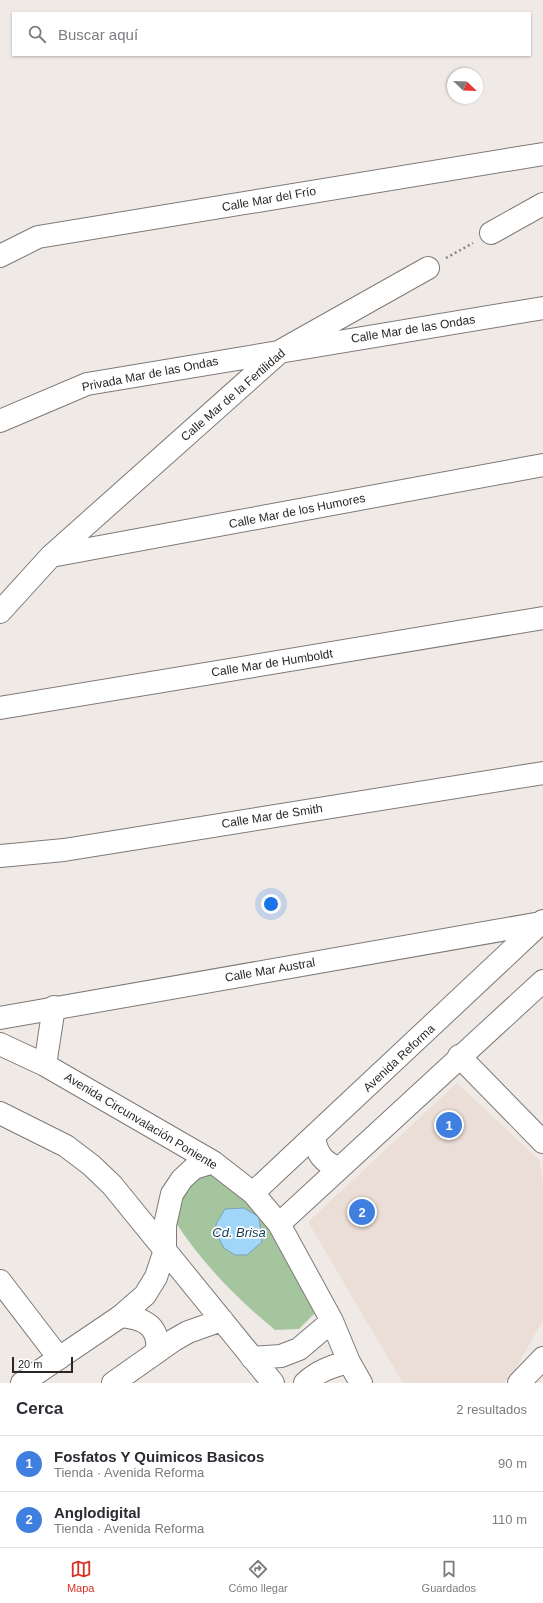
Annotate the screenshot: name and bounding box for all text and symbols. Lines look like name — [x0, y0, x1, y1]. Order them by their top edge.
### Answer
search box — [12, 12, 531, 56]
icon: search — [26, 23, 48, 45]
text: Buscar aquí — [58, 26, 138, 43]
north arrow — [447, 68, 483, 104]
street label: Calle Mar del Frío — [221, 184, 317, 214]
street label: Calle Mar de las Ondas — [350, 312, 476, 346]
street label: Calle Mar de la Fertilidad — [178, 346, 288, 444]
street label: Privada Mar de las Ondas — [81, 354, 219, 394]
street label: Calle Mar de los Humores — [228, 491, 366, 531]
street label: Calle Mar de Humboldt — [210, 646, 334, 680]
street label: Calle Mar de Smith — [221, 801, 323, 831]
your location — [261, 894, 281, 914]
street label: Calle Mar Austral — [224, 955, 316, 985]
street label: Avenida Reforma — [360, 1021, 438, 1095]
street label: Avenida Circunvalación Poniente — [62, 1070, 220, 1172]
pin: 1 — [436, 1110, 462, 1140]
pin: 2 — [349, 1197, 375, 1227]
water label: Cd. Brisa — [212, 1225, 266, 1240]
scale bar — [12, 1355, 73, 1374]
text: 20 m — [18, 1358, 42, 1370]
text: Cerca — [16, 1399, 63, 1418]
text: 2 resultados — [456, 1402, 527, 1417]
text: Fosfatos Y Quimicos Basicos — [54, 1448, 264, 1465]
text: 1 — [25, 1456, 33, 1471]
text: 90 m — [498, 1456, 527, 1471]
text: Tienda · Avenida Reforma — [54, 1465, 204, 1480]
text: Anglodigital — [54, 1504, 141, 1521]
text: 2 — [25, 1512, 33, 1527]
text: 110 m — [492, 1512, 527, 1527]
text: Tienda · Avenida Reforma — [54, 1521, 204, 1536]
tab: Mapa — [67, 1558, 94, 1594]
tab: Cómo llegar — [228, 1558, 288, 1594]
tab: Guardados — [422, 1558, 476, 1594]

